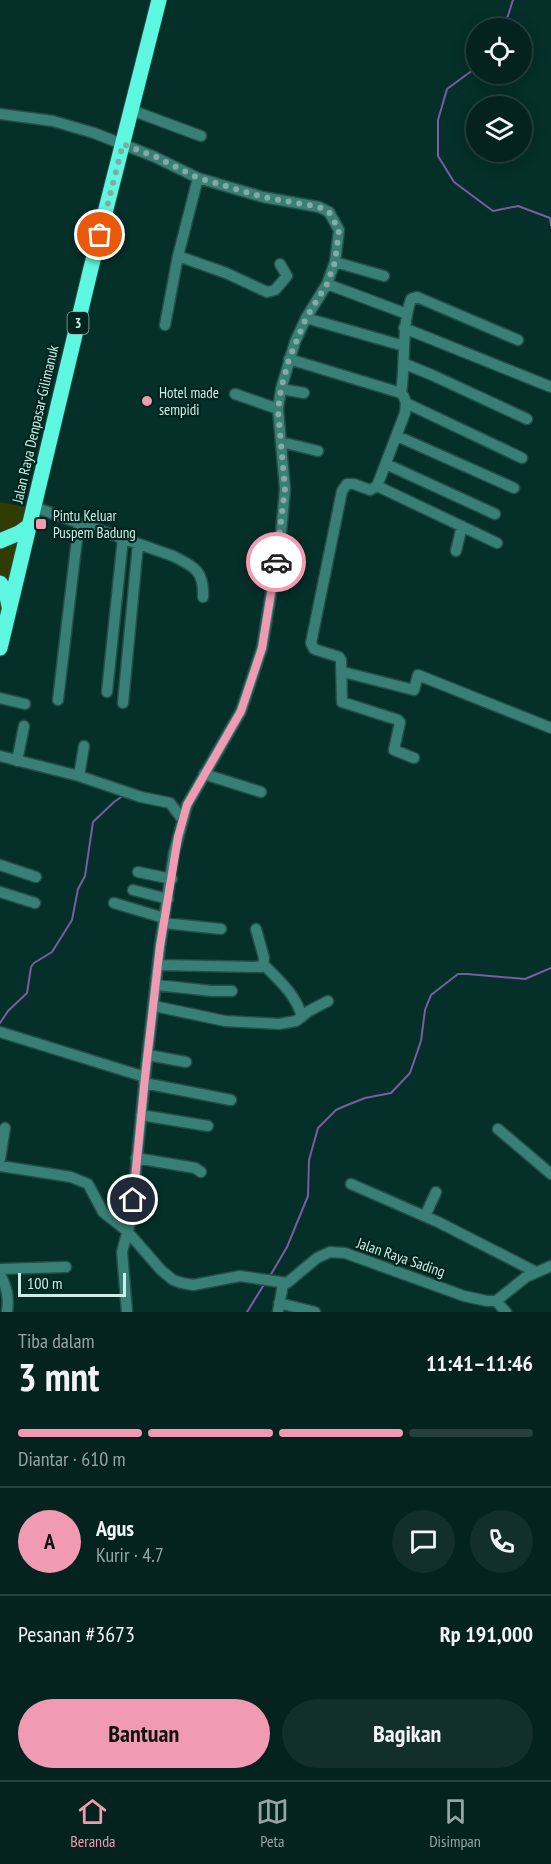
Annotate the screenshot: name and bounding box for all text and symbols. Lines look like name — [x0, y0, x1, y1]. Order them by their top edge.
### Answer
map controls — [466, 18, 532, 162]
button: locate — [466, 18, 532, 84]
button: layers — [466, 96, 532, 162]
pin — [74, 209, 125, 260]
icon: bag — [83, 218, 116, 251]
road number: 3 — [68, 312, 88, 334]
street label: Jalan Raya Denpasar-Gilimanuk — [7, 343, 62, 506]
place label: Hotel made sempidi — [159, 383, 219, 419]
marker: Hotel made sempidi — [140, 394, 154, 408]
place label: Pintu Keluar Puspem Badung — [53, 506, 136, 542]
marker: Pintu Keluar Puspem Badung — [34, 517, 48, 531]
courier — [246, 532, 306, 592]
icon: car — [260, 546, 293, 579]
pin — [107, 1174, 158, 1225]
icon: home — [116, 1183, 149, 1216]
street label: Jalan Raya Sading — [353, 1233, 448, 1281]
scale bar — [18, 1270, 126, 1298]
text: 100 m — [27, 1273, 62, 1293]
text: Tiba dalam — [18, 1328, 95, 1354]
text: 11:41–11:46 — [426, 1349, 533, 1377]
text: 3 mnt — [18, 1351, 99, 1402]
text: Diantar · 610 m — [18, 1446, 126, 1472]
button: chat — [392, 1510, 455, 1573]
button: phone — [470, 1510, 533, 1573]
text: Agus — [96, 1514, 134, 1542]
text: A — [44, 1527, 55, 1555]
text: Kurir · 4.7 — [96, 1542, 164, 1568]
text: Pesanan #3673 — [18, 1620, 135, 1648]
text: Rp 191,000 — [440, 1620, 533, 1648]
button: Bantuan — [18, 1699, 270, 1768]
button: Bagikan — [282, 1699, 533, 1768]
tab: Beranda — [70, 1795, 115, 1851]
tab: Peta — [256, 1795, 289, 1851]
tab: Disimpan — [429, 1795, 481, 1851]

